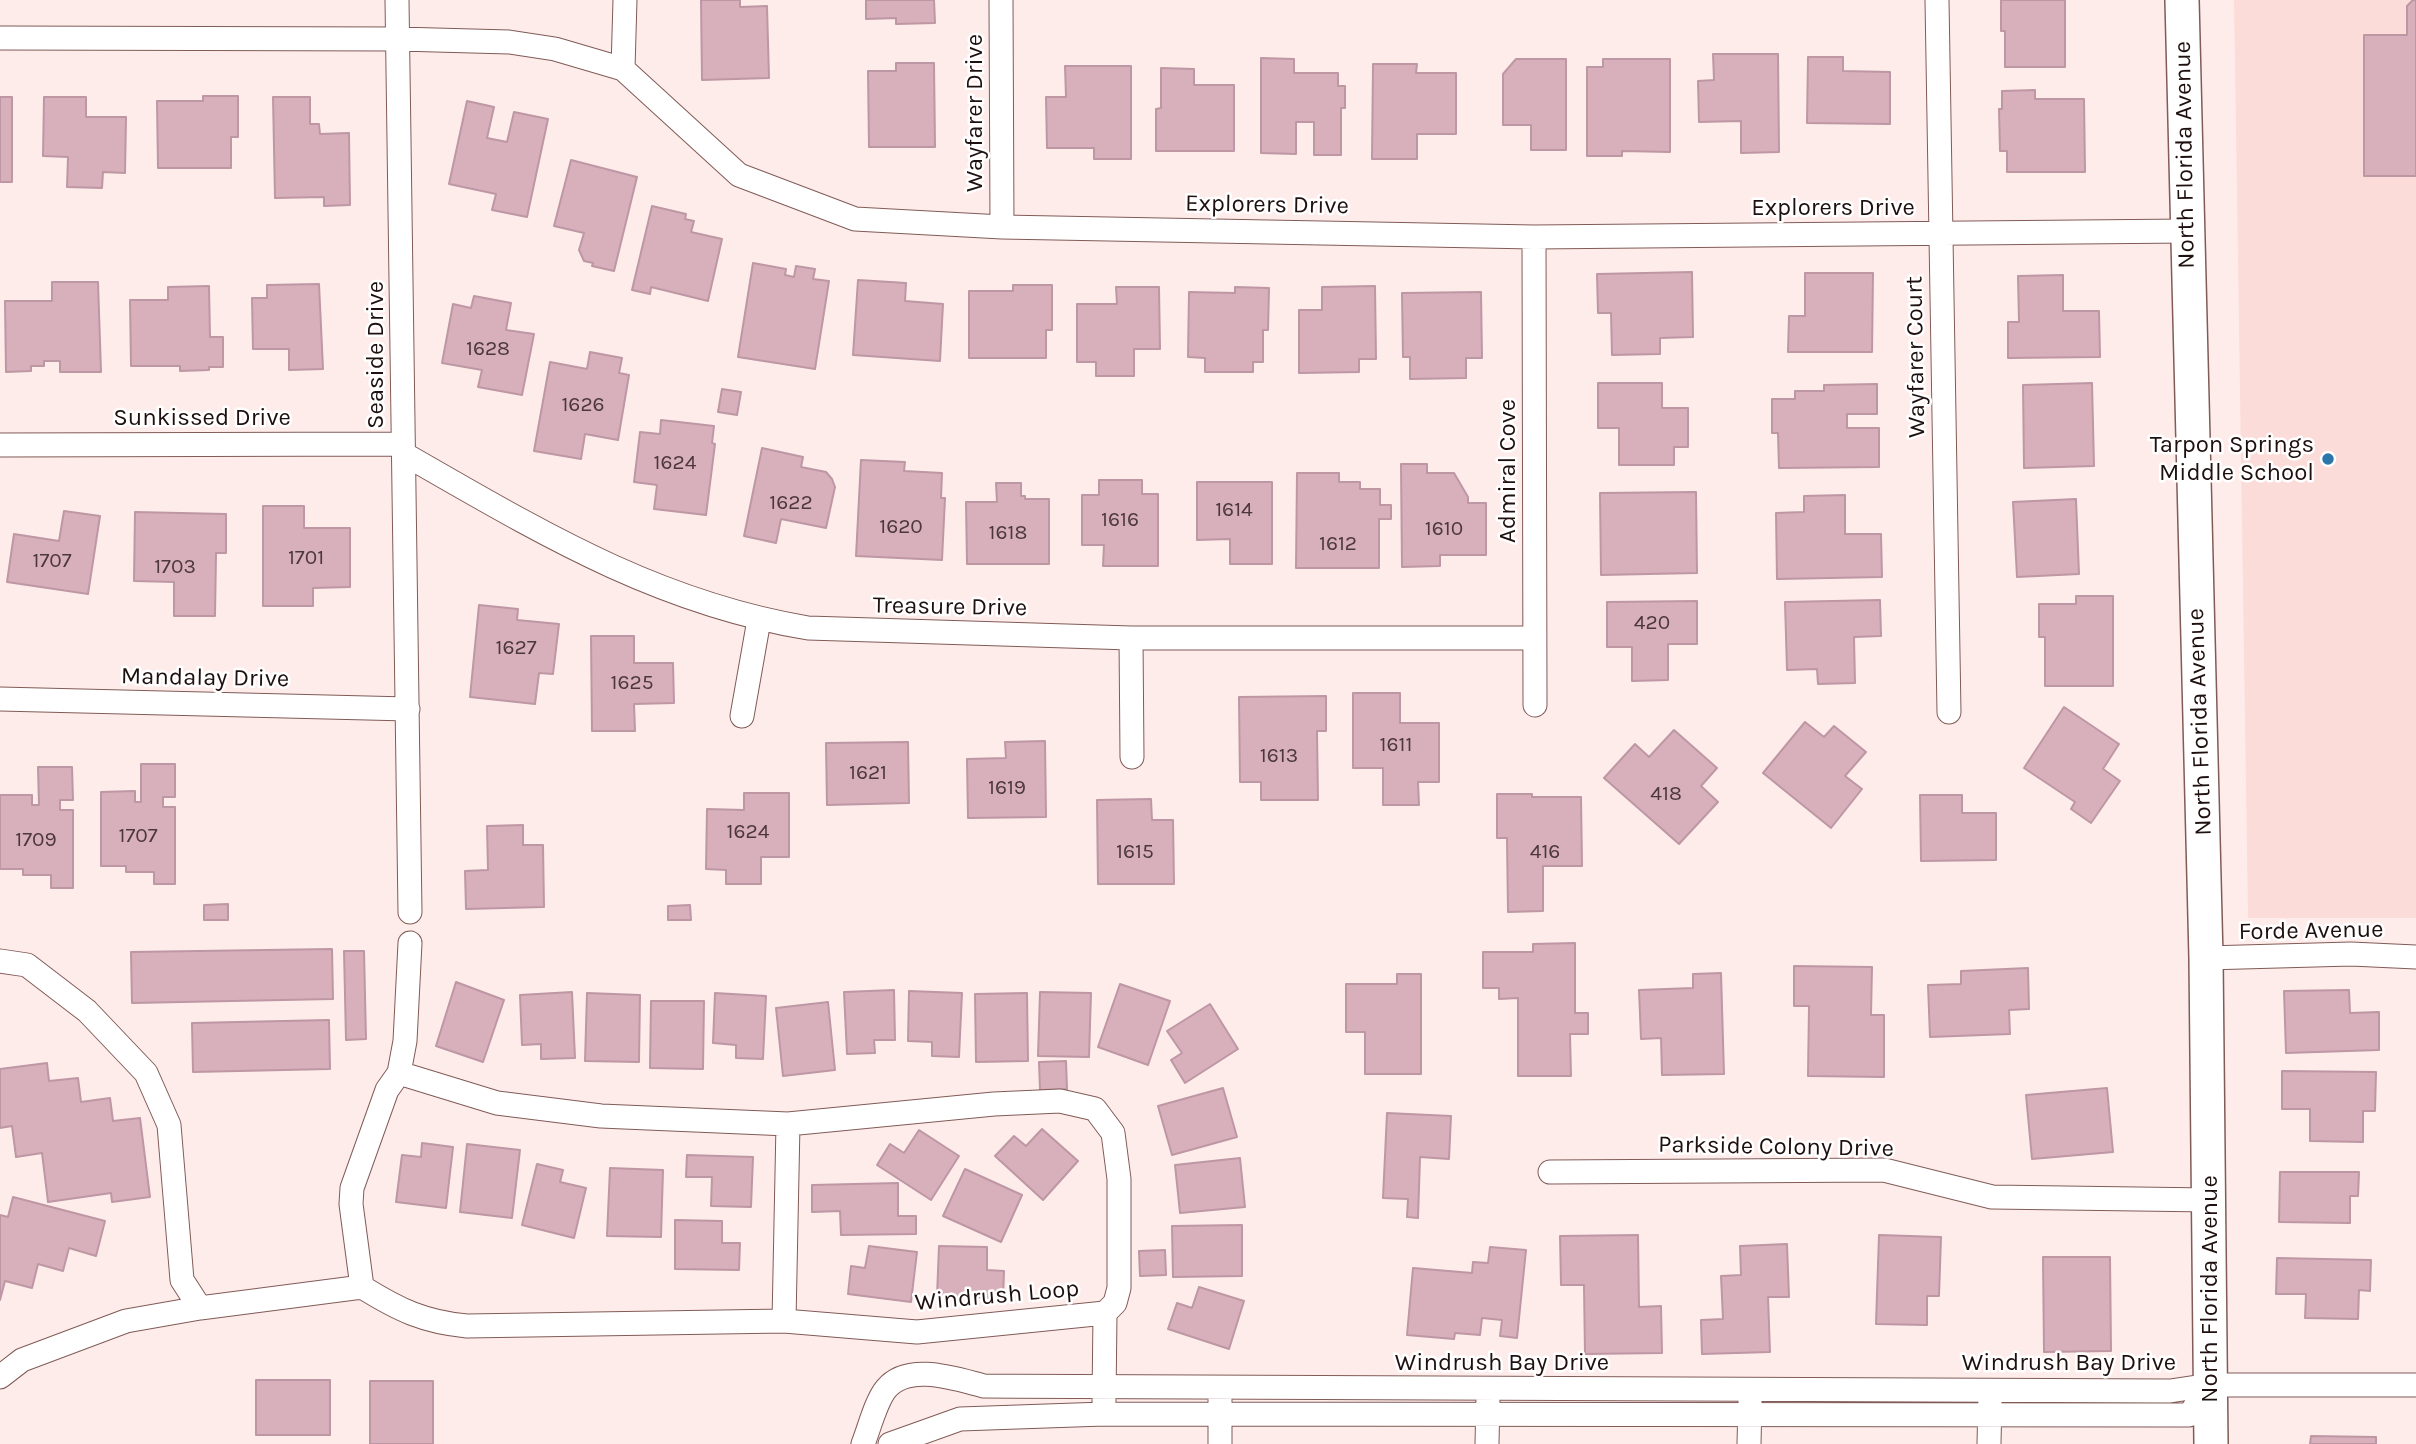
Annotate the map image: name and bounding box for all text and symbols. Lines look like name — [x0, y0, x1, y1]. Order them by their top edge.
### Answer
street label: Wayfarer Drive — [961, 34, 989, 192]
street label: North Florida Avenue — [2169, 41, 2201, 269]
street label: Explorers Drive — [1185, 189, 1349, 221]
street label: Explorers Drive — [1751, 194, 1915, 222]
street label: Wayfarer Court — [1900, 276, 1932, 438]
street label: Seaside Drive — [362, 281, 390, 429]
house number: 1628 — [466, 336, 510, 362]
house number: 1626 — [561, 392, 605, 418]
street label: Admiral Cove — [1494, 399, 1522, 543]
street label: Sunkissed Drive — [113, 404, 291, 432]
place label: Tarpon Springs Middle School — [2150, 431, 2314, 487]
house number: 1624 — [654, 450, 696, 476]
marker: Tarpon Springs Middle School — [2320, 451, 2336, 467]
house number: 1622 — [769, 490, 813, 516]
house number: 1614 — [1215, 497, 1253, 523]
house number: 1616 — [1101, 507, 1139, 533]
house number: 1620 — [879, 514, 923, 540]
house number: 1610 — [1425, 516, 1463, 542]
house number: 1618 — [989, 520, 1027, 546]
house number: 1612 — [1319, 531, 1357, 557]
house number: 1701 — [288, 545, 324, 571]
house number: 1707 — [32, 548, 72, 574]
house number: 1703 — [154, 554, 196, 580]
street label: Treasure Drive — [873, 591, 1027, 623]
street label: North Florida Avenue — [2182, 608, 2218, 836]
house number: 420 — [1634, 610, 1670, 636]
house number: 1627 — [496, 635, 536, 661]
street label: Mandalay Drive — [121, 662, 289, 694]
house number: 1625 — [611, 670, 653, 696]
house number: 1611 — [1380, 732, 1412, 758]
house number: 1613 — [1260, 743, 1298, 769]
house number: 1621 — [849, 760, 887, 786]
house number: 1619 — [988, 775, 1026, 801]
house number: 418 — [1650, 781, 1682, 807]
house number: 1624 — [727, 819, 769, 845]
house number: 1707 — [118, 823, 158, 849]
house number: 1709 — [15, 827, 57, 853]
house number: 1615 — [1116, 839, 1154, 865]
house number: 416 — [1530, 839, 1560, 865]
street label: Forde Avenue — [2238, 915, 2384, 947]
street label: Parkside Colony Drive — [1658, 1131, 1894, 1163]
street label: North Florida Avenue — [2196, 1175, 2224, 1403]
street label: Windrush Loop — [914, 1274, 1080, 1318]
street label: Windrush Bay Drive — [1395, 1349, 1609, 1377]
street label: Windrush Bay Drive — [1962, 1349, 2176, 1377]

